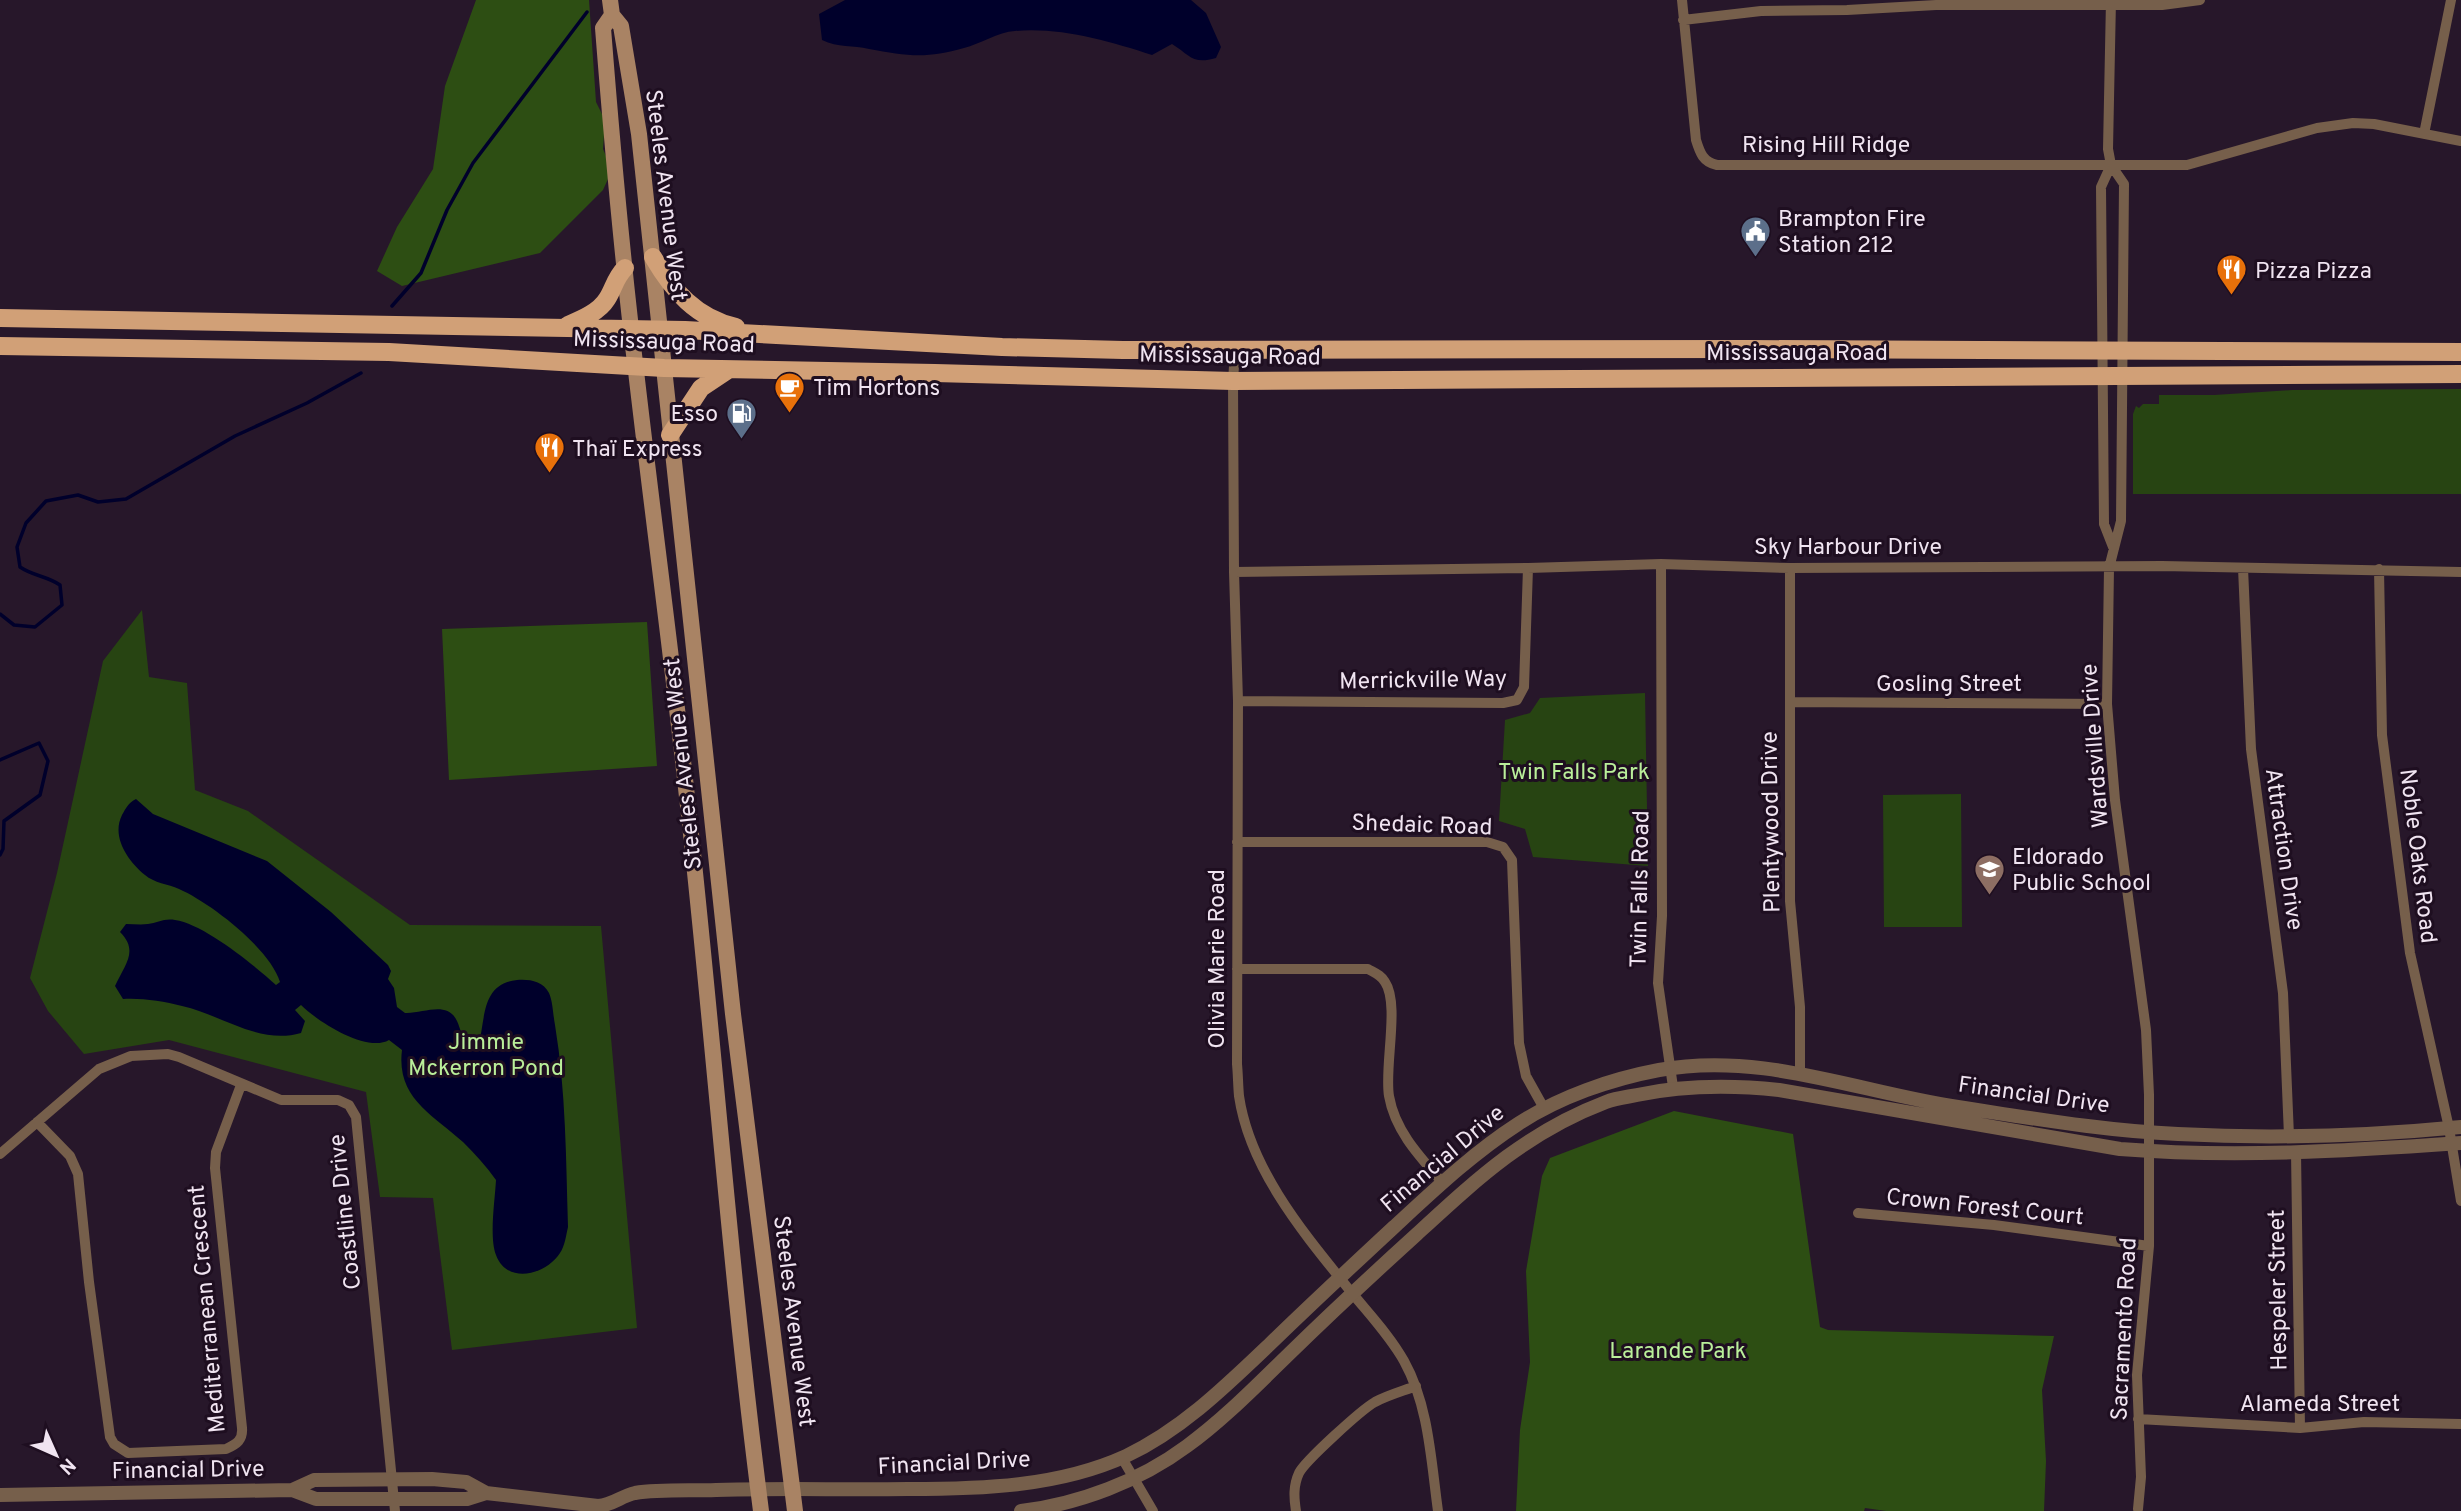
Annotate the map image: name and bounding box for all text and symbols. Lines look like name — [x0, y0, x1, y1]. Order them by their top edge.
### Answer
street label: Steeles Avenue West — [637, 88, 692, 303]
street label: Rising Hill Ridge — [1742, 132, 1910, 161]
place label: Brampton Fire Station 212 — [1778, 206, 1926, 261]
public building icon: Brampton Fire Station 212 — [1738, 214, 1772, 258]
restaurant icon: Pizza Pizza — [2215, 253, 2249, 297]
place label: Pizza Pizza — [2255, 258, 2372, 287]
street label: Mississauga Road — [573, 326, 755, 361]
street label: Mississauga Road — [1706, 340, 1888, 369]
street label: Mississauga Road — [1139, 341, 1321, 374]
cafe icon: Tim Hortons — [773, 370, 807, 414]
place label: Tim Hortons — [813, 375, 940, 404]
fuel station icon: Esso — [724, 396, 758, 440]
place label: Esso — [670, 401, 718, 430]
restaurant icon: Thaï Express — [532, 431, 566, 475]
place label: Thaï Express — [572, 436, 703, 465]
street label: Sky Harbour Drive — [1754, 534, 1942, 563]
street label: Steeles Avenue West — [659, 656, 710, 871]
street label: Wardsville Drive — [2076, 663, 2117, 829]
street label: Merrickville Way — [1339, 666, 1507, 697]
street label: Gosling Street — [1876, 671, 2022, 700]
street label: Plentywood Drive — [1756, 731, 1789, 913]
park label: Twin Falls Park — [1498, 759, 1650, 788]
street label: Attraction Drive — [2257, 766, 2308, 932]
street label: Noble Oaks Road — [2391, 767, 2442, 945]
street label: Shedaic Road — [1351, 810, 1493, 843]
street label: Twin Falls Road — [1626, 810, 1657, 968]
place label: Eldorado Public School — [2012, 844, 2151, 899]
school or university icon: Eldorado Public School — [1972, 852, 2006, 896]
street label: Olivia Marie Road — [1204, 869, 1233, 1049]
park label: Jimmie Mckerron Pond — [408, 1029, 564, 1084]
street label: Financial Drive — [1956, 1071, 2111, 1121]
street label: Financial Drive — [1376, 1100, 1511, 1220]
street label: Coastline Drive — [324, 1132, 369, 1291]
street label: Mediterranean Crescent — [183, 1184, 234, 1434]
street label: Crown Forest Court — [1884, 1184, 2085, 1233]
street label: Hespeler Street — [2264, 1209, 2295, 1371]
street label: Steeles Avenue West — [765, 1214, 820, 1429]
street label: Sacramento Road — [2106, 1237, 2145, 1422]
park label: Larande Park — [1609, 1338, 1747, 1367]
street label: Alameda Street — [2240, 1391, 2400, 1420]
north arrow — [21, 1420, 91, 1490]
street label: Financial Drive — [877, 1446, 1031, 1483]
text: N — [53, 1452, 80, 1479]
street label: Financial Drive — [111, 1456, 265, 1487]

